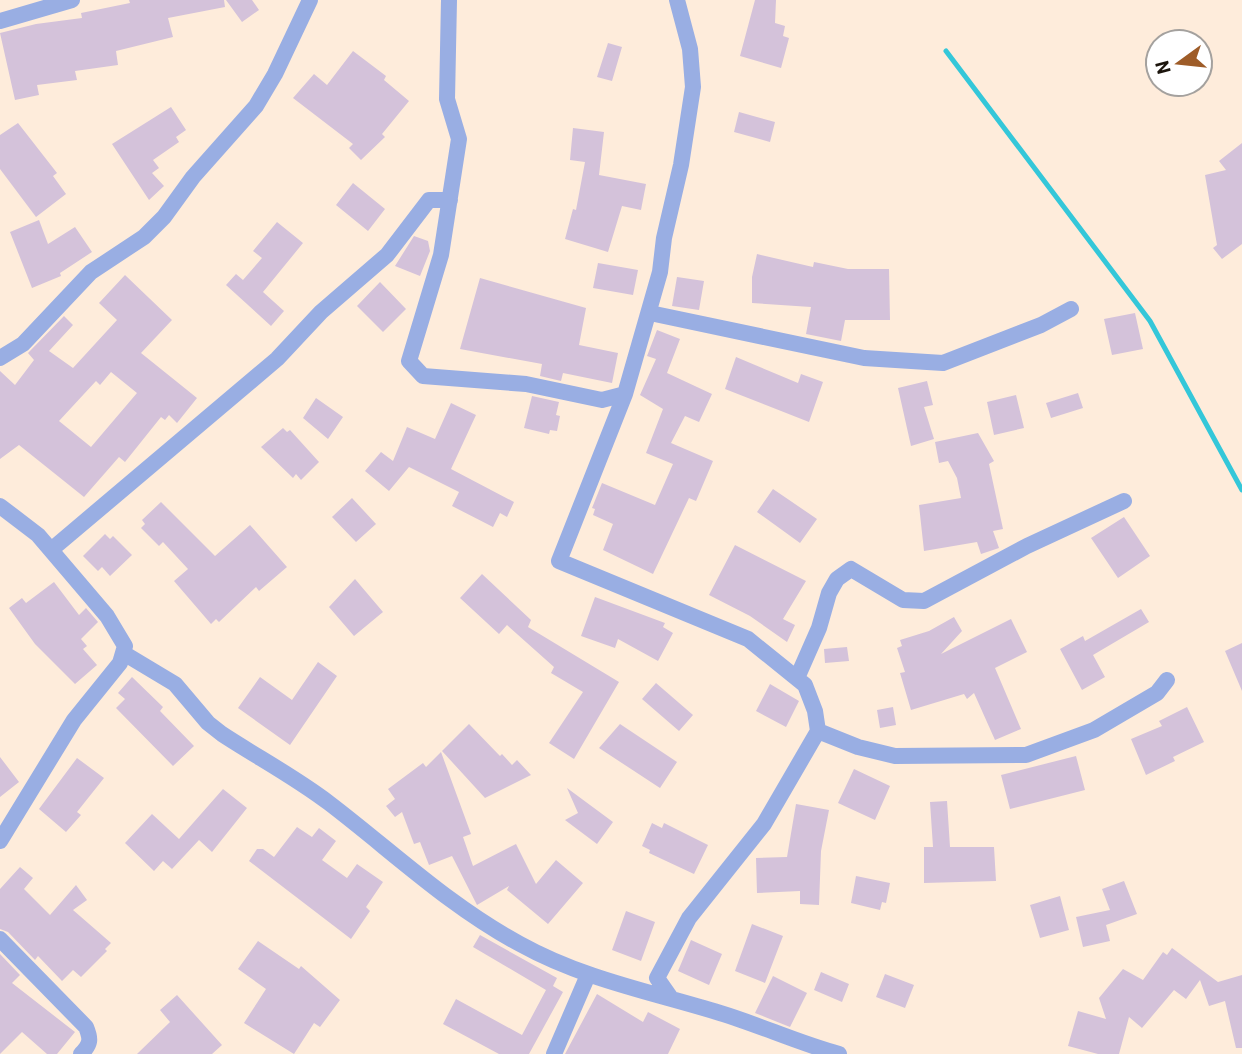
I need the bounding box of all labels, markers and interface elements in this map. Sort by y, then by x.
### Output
north arrow [1144,28,1214,98]
text: N [1149,58,1175,77]

